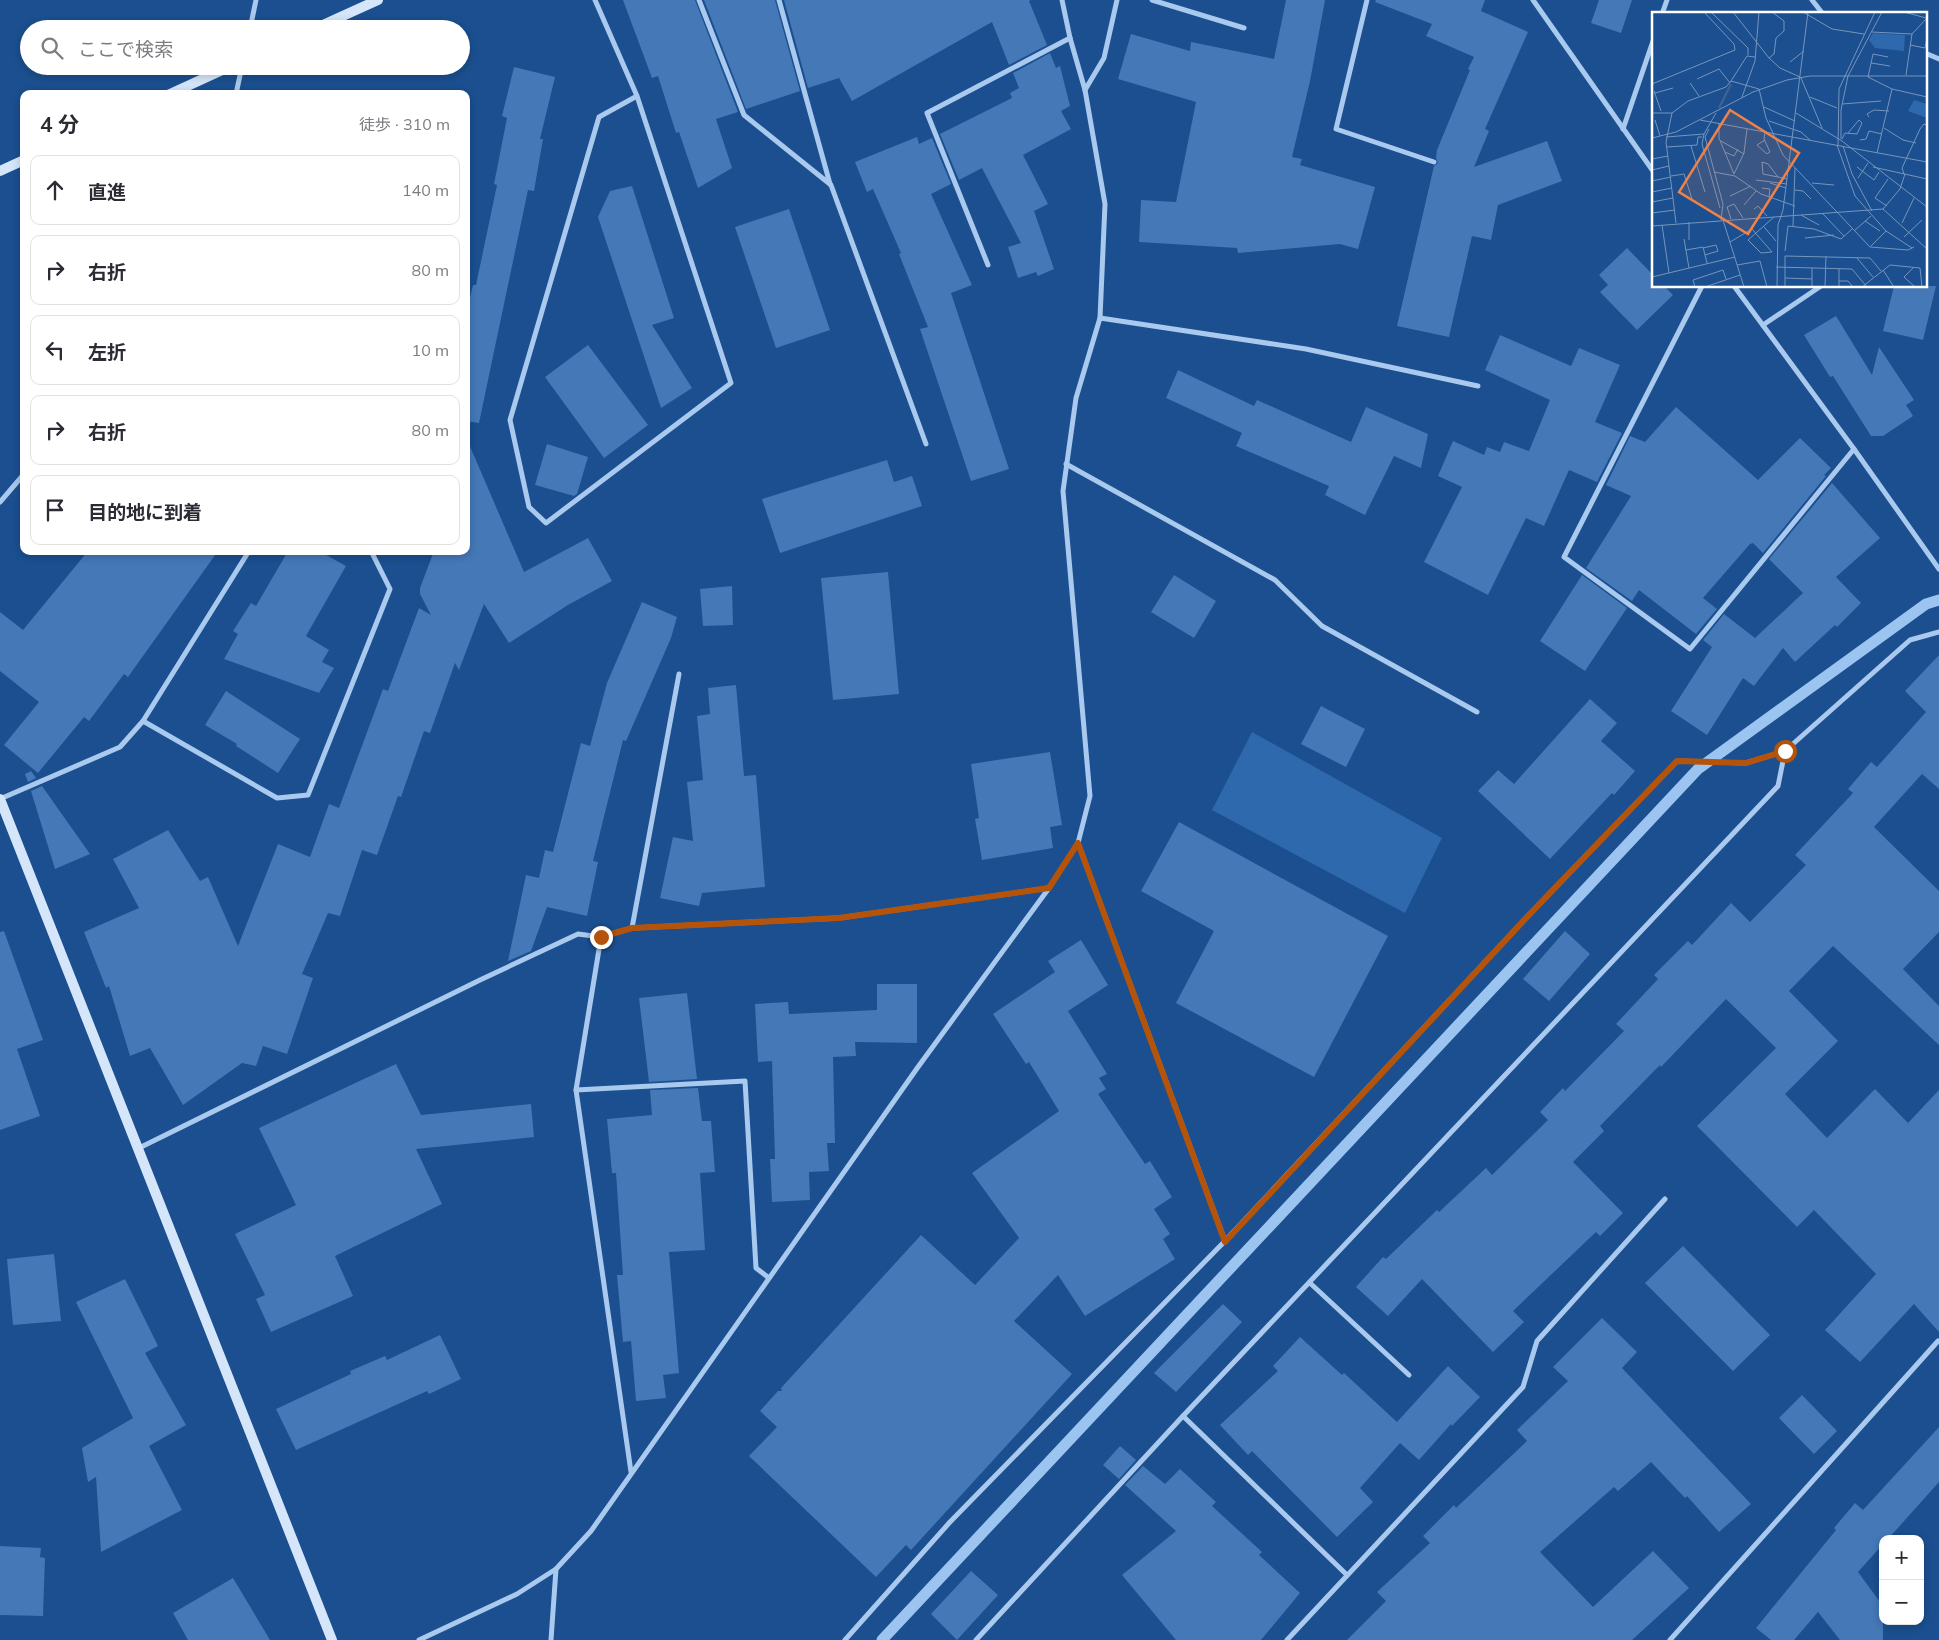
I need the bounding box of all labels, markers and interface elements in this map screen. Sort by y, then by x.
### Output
inset map [1652,12,1926,288]
search box [20,20,470,75]
icon: search [38,34,66,62]
text: ここで検索 [78,37,173,61]
text: 4 分 [40,111,79,137]
text: 徒歩 · 310 m [359,114,450,134]
icon: ahead [41,176,69,204]
text: 直進 [88,180,126,204]
text: 140 m [402,180,449,200]
icon: right [41,256,69,284]
text: 右折 [88,260,126,284]
text: 80 m [412,260,449,280]
icon: left [41,336,69,364]
text: 左折 [88,340,126,364]
text: 10 m [412,340,449,360]
icon: right [41,416,69,444]
text: 右折 [88,420,126,444]
text: 80 m [412,420,449,440]
icon: arrive [41,496,69,524]
text: 目的地に到着 [88,500,202,524]
route start [1774,740,1797,763]
route end [590,926,613,949]
map controls [1879,1535,1924,1625]
button: + [1879,1535,1924,1580]
button: − [1879,1580,1924,1625]

